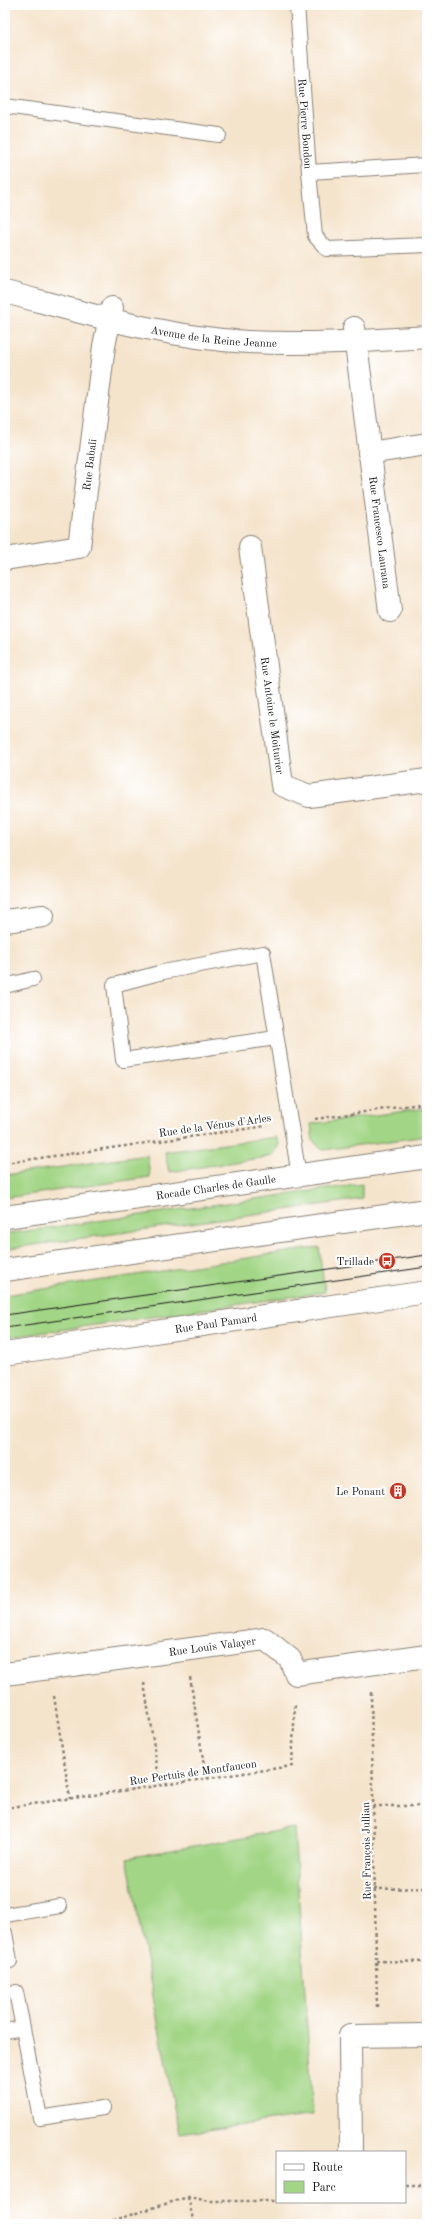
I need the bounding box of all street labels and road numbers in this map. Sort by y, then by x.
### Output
street label: Rue Pierre Bondon [295,78,313,170]
street label: Avenue de la Reine Jeanne [150,325,277,350]
street label: Rue Babali [82,438,99,491]
street label: Rue Francesco Laurana [366,476,391,590]
street label: Rue Antoine le Moiturier [258,656,285,776]
street label: Rue de la Vénus d'Arles [158,1113,272,1140]
street label: Rocade Charles de Gaulle [155,1175,277,1202]
street label: Rue Paul Pamard [174,1313,258,1336]
street label: Rue Louis Valayer [168,1636,257,1659]
street label: Rue Pertuis de Montfaucon [129,1759,258,1788]
street label: Rue François Jullian [361,1802,374,1900]

